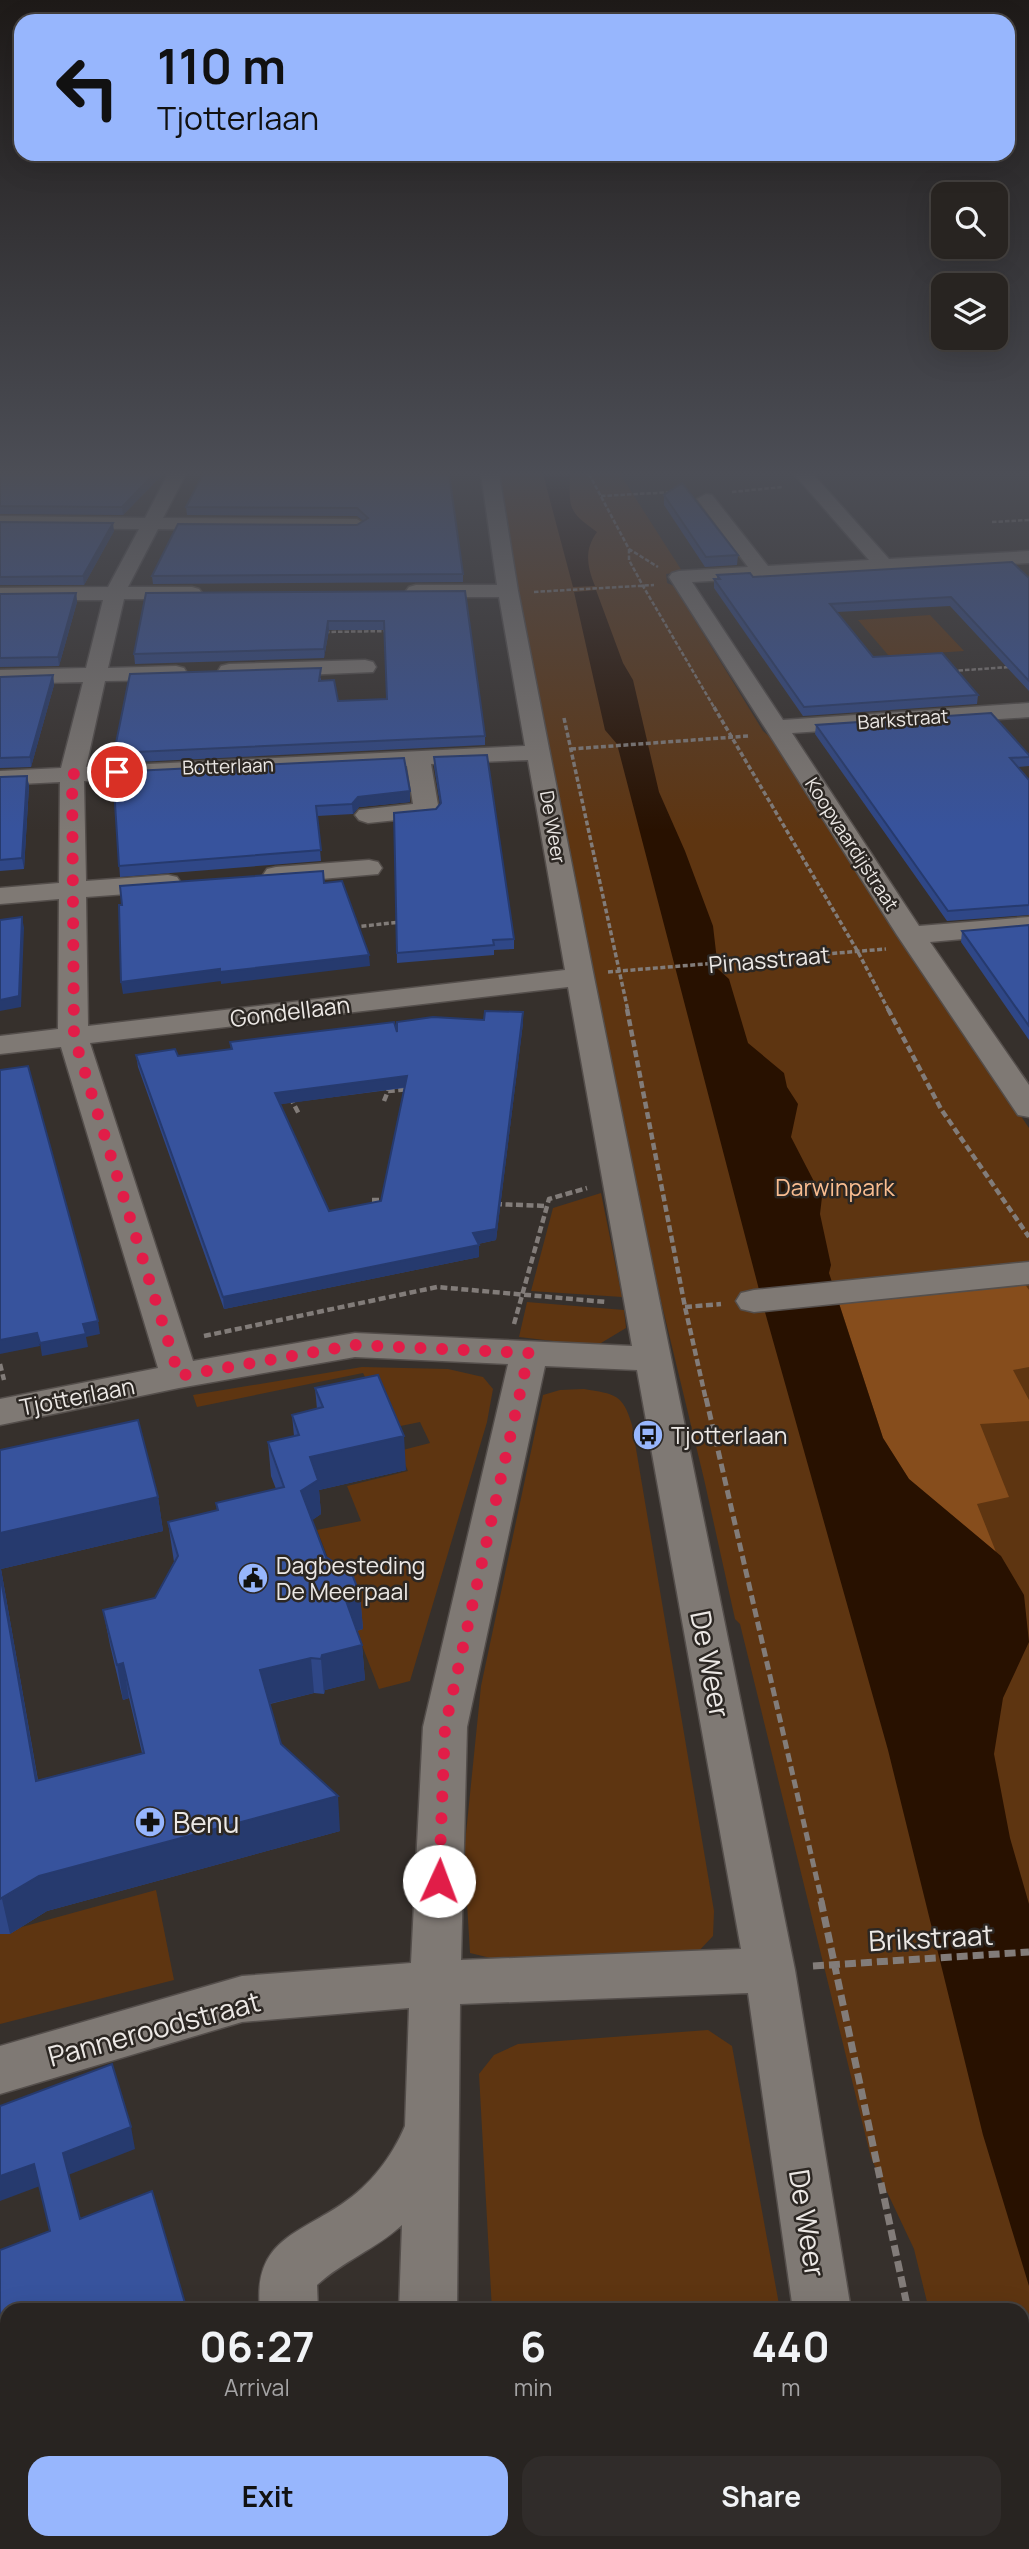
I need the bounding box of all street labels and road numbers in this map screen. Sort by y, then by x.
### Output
street label: Barkstraat [857,703,949,735]
street label: Botterlaan [182,751,274,781]
street label: Koopvaardijstraat [799,772,905,916]
street label: De Weer [534,789,572,866]
street label: Pinasstraat [707,938,831,980]
street label: Gondellaan [228,988,352,1034]
street label: Tjotterlaan [17,1369,137,1423]
street label: De Weer [682,1607,740,1721]
street label: Brikstraat [867,1915,995,1959]
street label: Panneroodstraat [43,1981,265,2075]
street label: De Weer [781,2167,835,2279]

